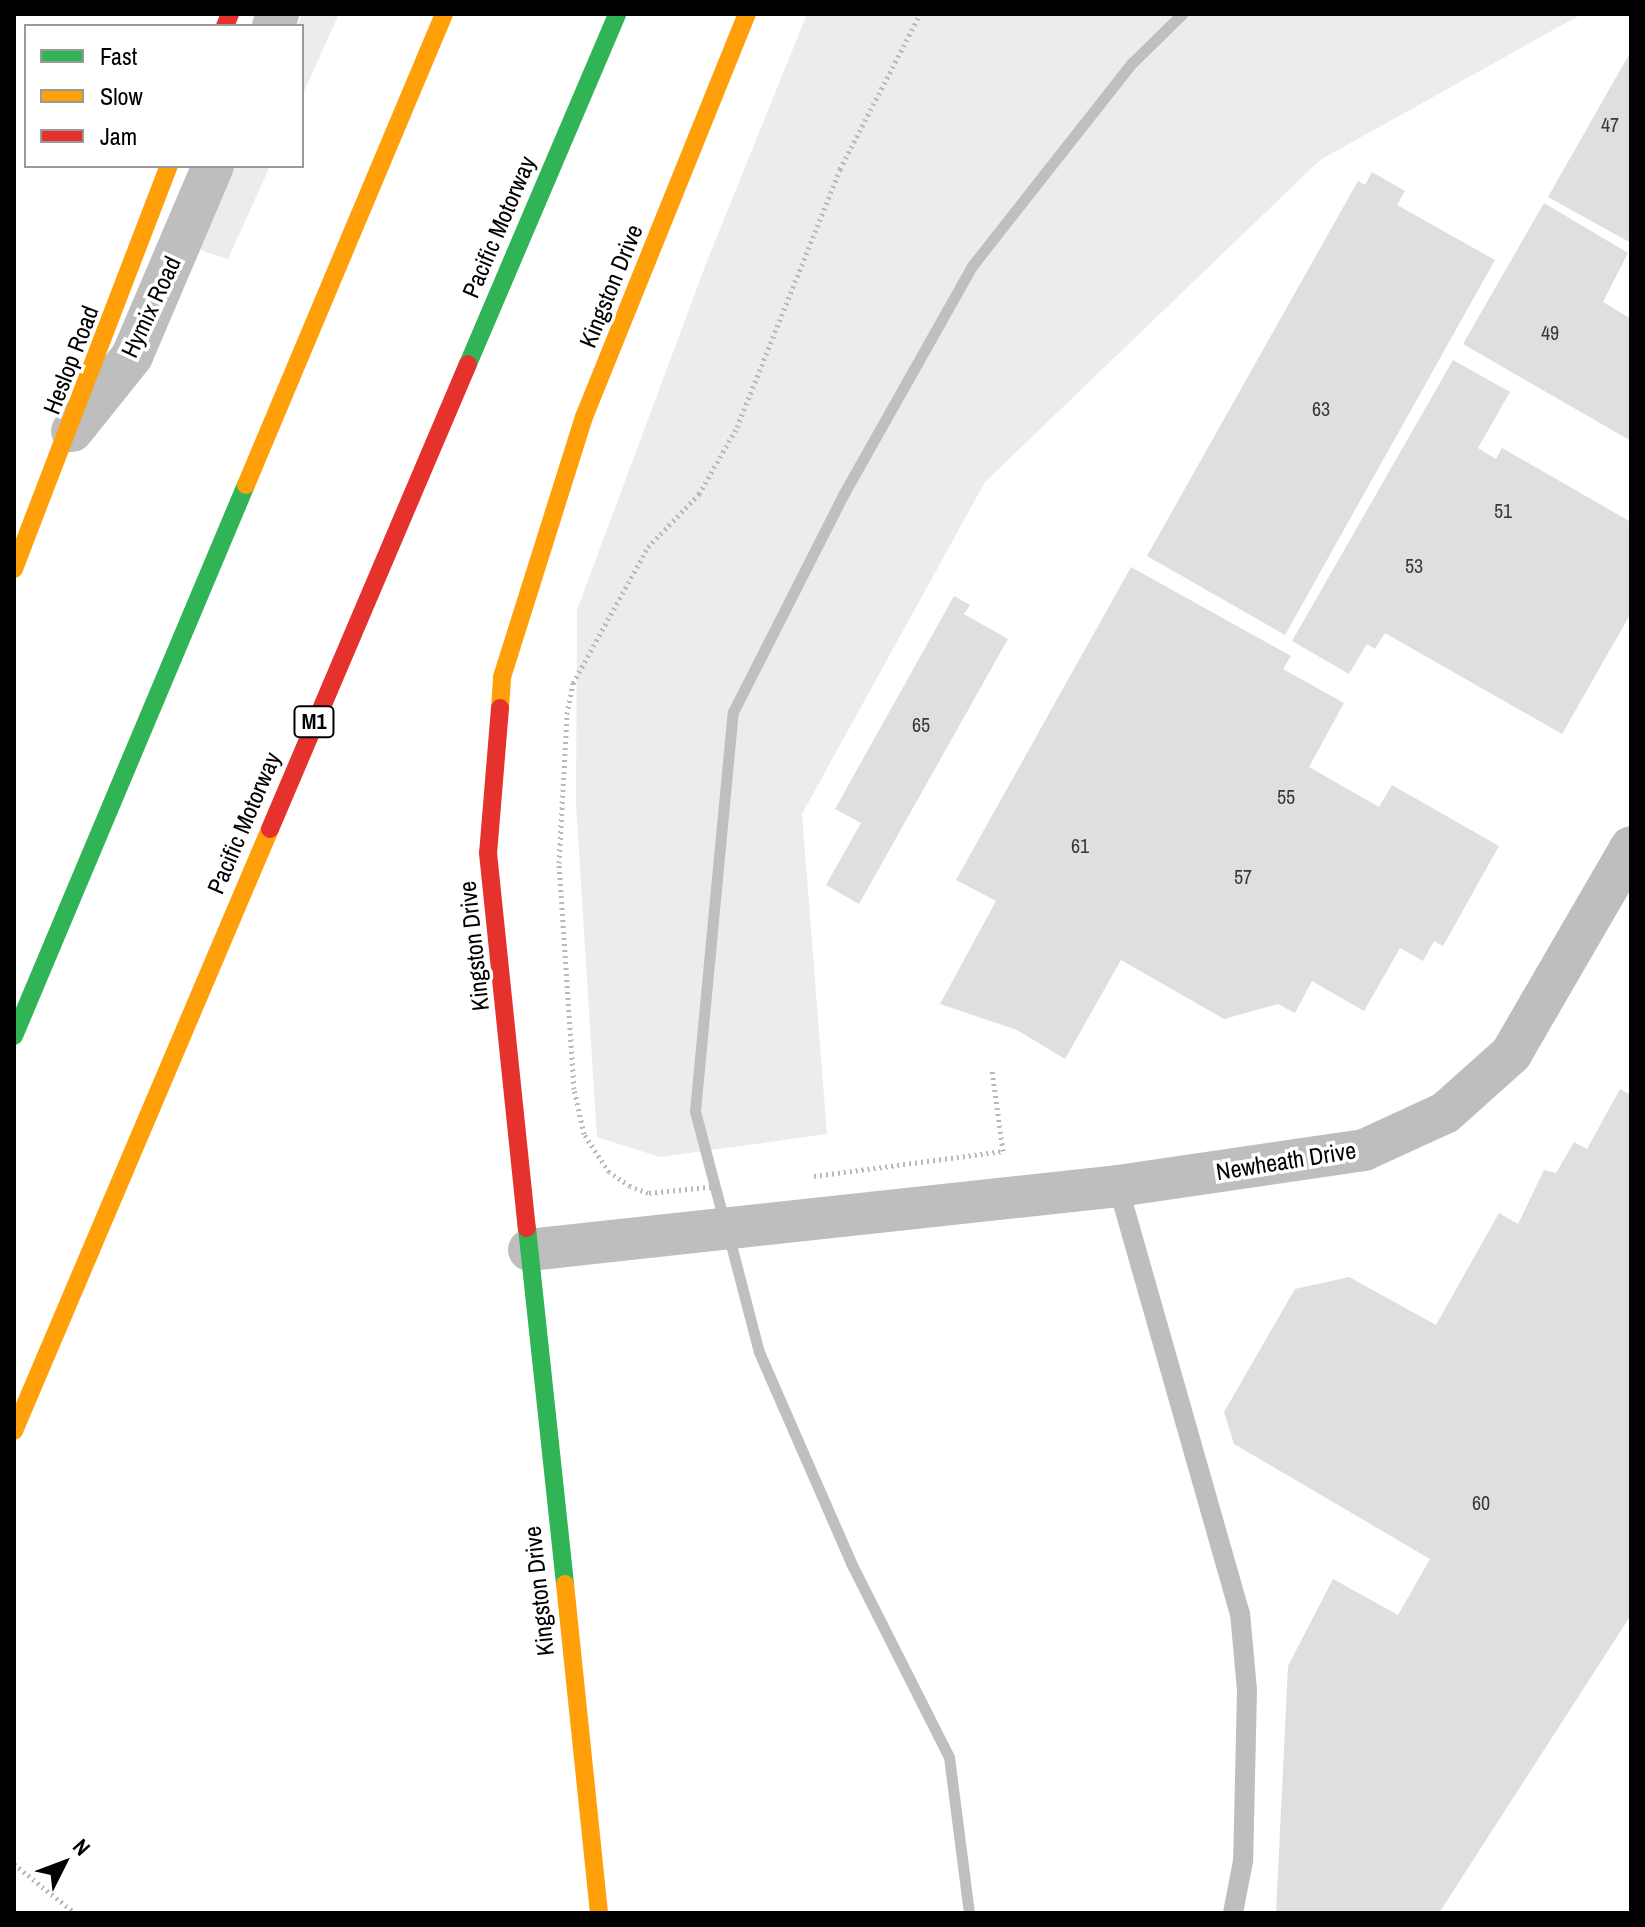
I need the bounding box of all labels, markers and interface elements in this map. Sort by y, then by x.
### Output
legend [24,24,304,168]
text: Fast [100,40,137,72]
text: Slow [100,80,143,112]
house number: 47 [1601,112,1619,136]
text: Jam [100,120,137,152]
street label: Pacific Motorway [456,152,542,302]
street label: Kingston Drive [573,220,649,352]
street label: Hymix Road [115,252,187,362]
street label: Heslop Road [37,302,105,418]
house number: 49 [1541,320,1559,344]
house number: 63 [1312,396,1330,420]
house number: 51 [1494,498,1512,522]
house number: 53 [1405,553,1423,577]
road number: M1 [292,704,336,740]
house number: 65 [912,712,930,736]
street label: Pacific Motorway [201,748,287,898]
house number: 55 [1277,784,1295,808]
house number: 61 [1071,833,1089,857]
house number: 57 [1234,864,1252,888]
street label: Kingston Drive [453,880,495,1012]
street label: Newheath Drive [1214,1136,1358,1186]
house number: 60 [1472,1490,1490,1514]
street label: Kingston Drive [518,1525,560,1657]
north arrow [24,1823,104,1903]
text: N [66,1832,97,1862]

